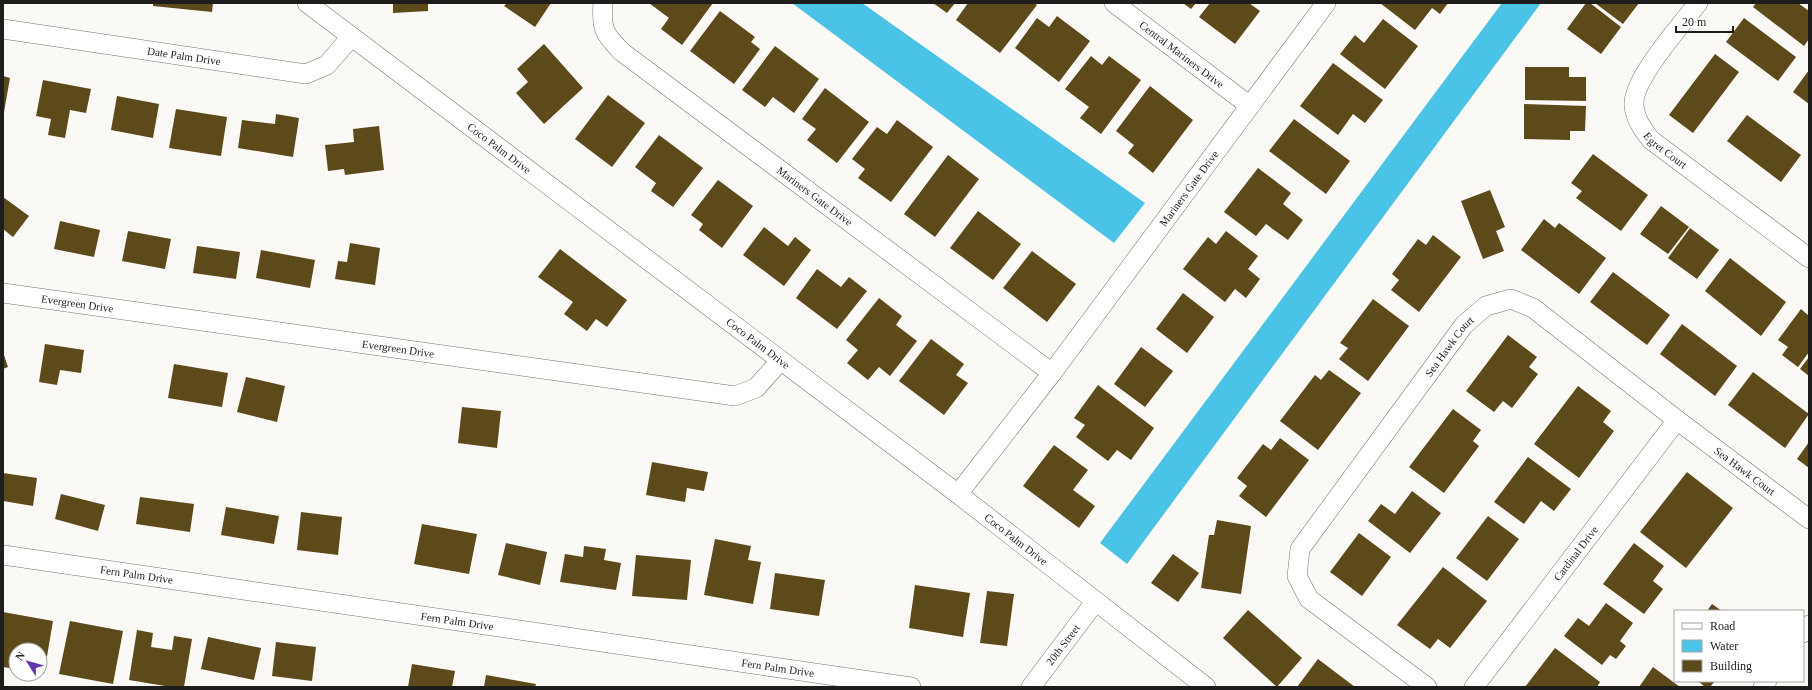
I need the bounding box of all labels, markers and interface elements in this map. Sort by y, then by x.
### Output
scale bar [1676,8,1733,34]
text: 20 m [1682,15,1707,29]
street label: Central Mariners Drive [1137,19,1226,90]
street label: Date Palm Drive [147,45,222,67]
street label: Coco Palm Drive [465,120,534,176]
street label: Egret Court [1641,130,1689,171]
street label: Mariners Gate Drive [1157,148,1221,229]
street label: Mariners Gate Drive [775,164,855,228]
street label: Evergreen Drive [40,292,114,314]
street label: Sea Hawk Court [1422,314,1476,379]
street label: Coco Palm Drive [724,315,792,371]
street label: Evergreen Drive [361,338,435,360]
street label: Sea Hawk Court [1712,444,1778,498]
street label: Coco Palm Drive [982,511,1050,567]
street label: Cardinal Drive [1551,523,1600,583]
street label: Fern Palm Drive [99,563,174,586]
street label: Fern Palm Drive [420,610,495,632]
legend [1674,610,1804,682]
text: Road [1710,619,1735,633]
street label: 20th Street [1044,622,1082,667]
text: Water [1710,639,1738,653]
north arrow [8,642,48,682]
text: N [13,649,27,663]
street label: Fern Palm Drive [741,656,815,679]
text: Building [1710,659,1752,673]

